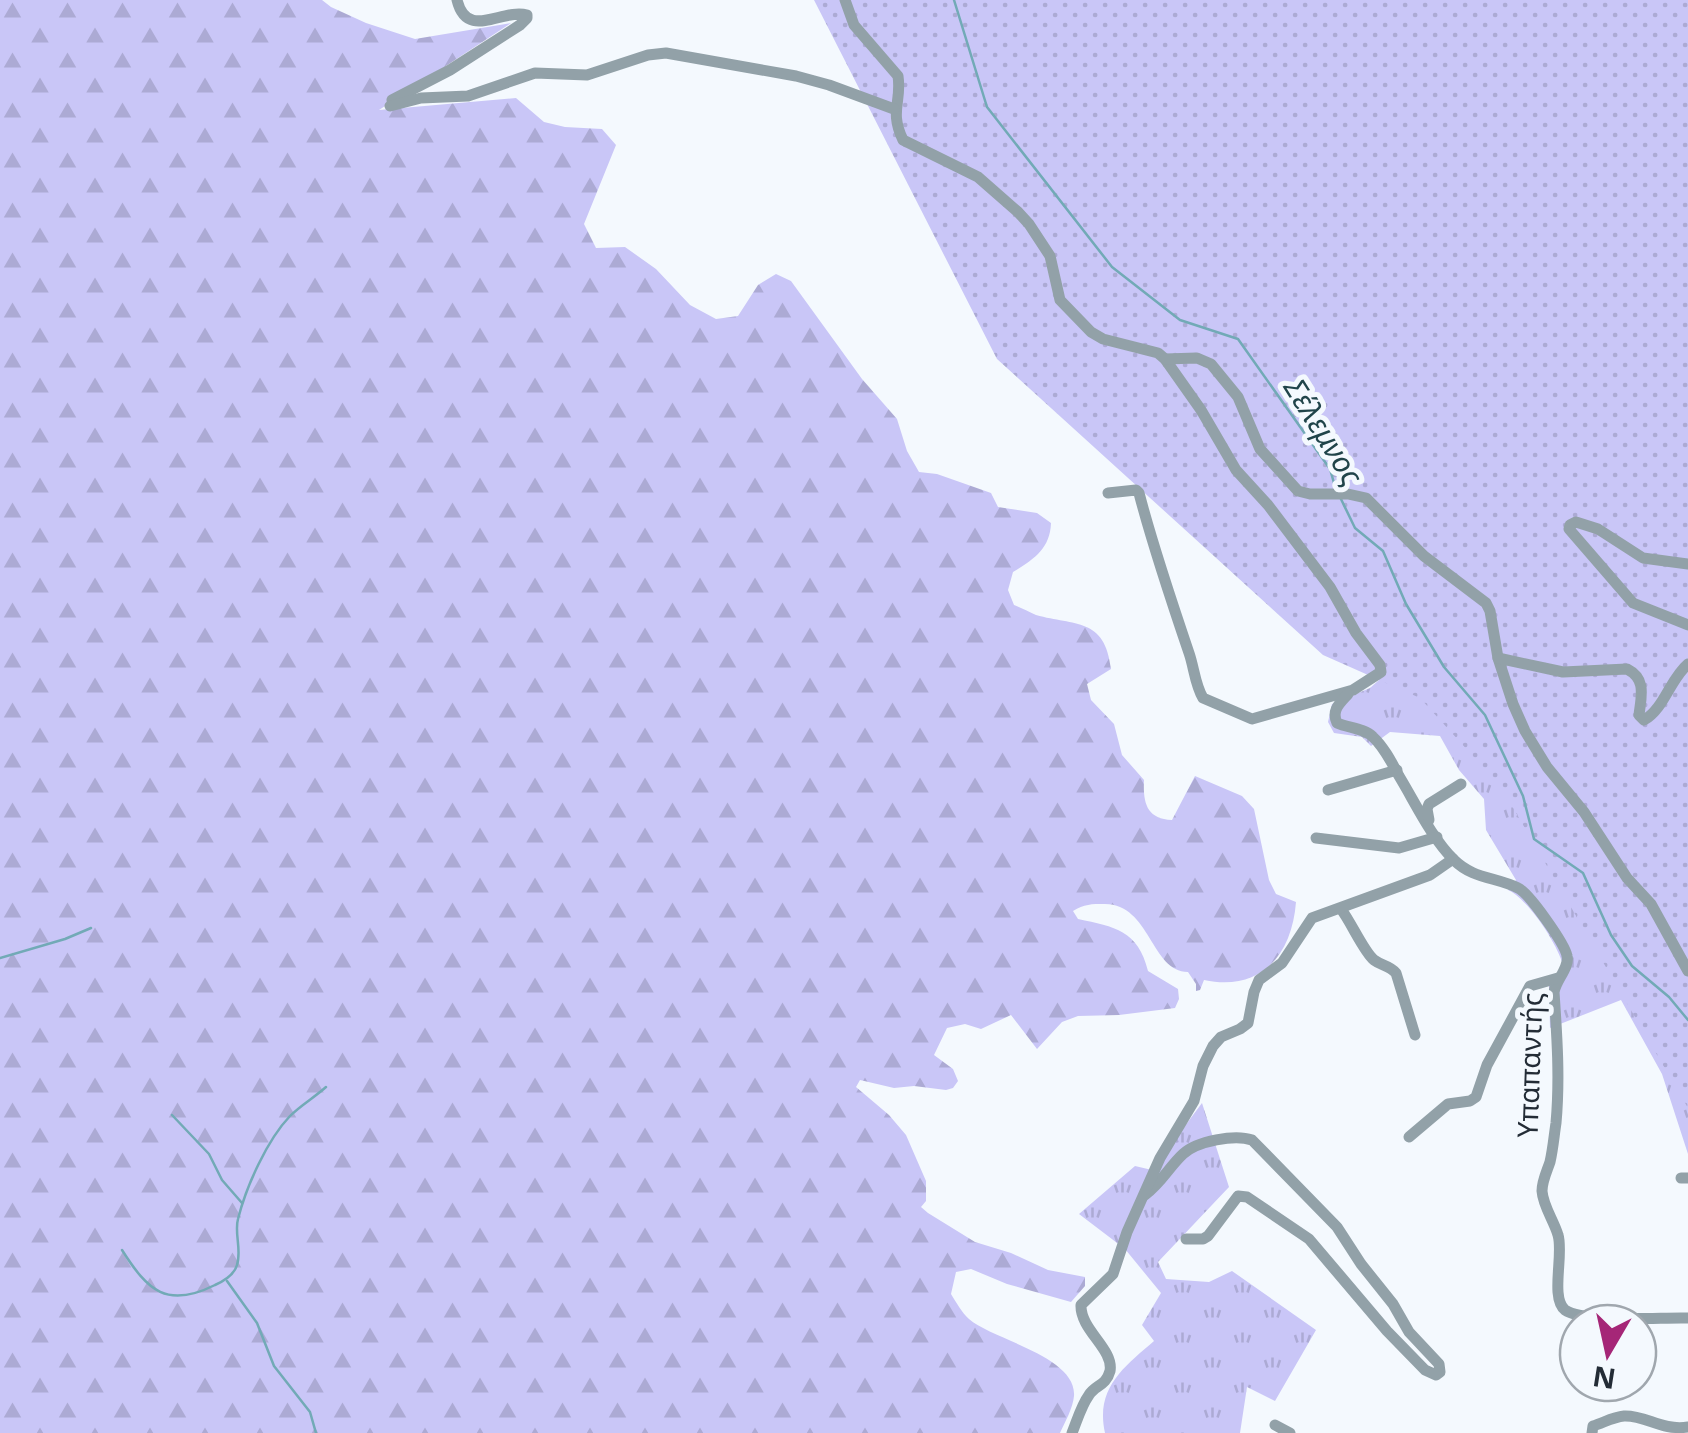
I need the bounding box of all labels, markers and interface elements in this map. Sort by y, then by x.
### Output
water label: Σέλεμνος [1275,369,1373,493]
street label: Υπαπαντής [1507,992,1551,1138]
north arrow [1558,1303,1658,1403]
text: N [1590,1358,1618,1399]

